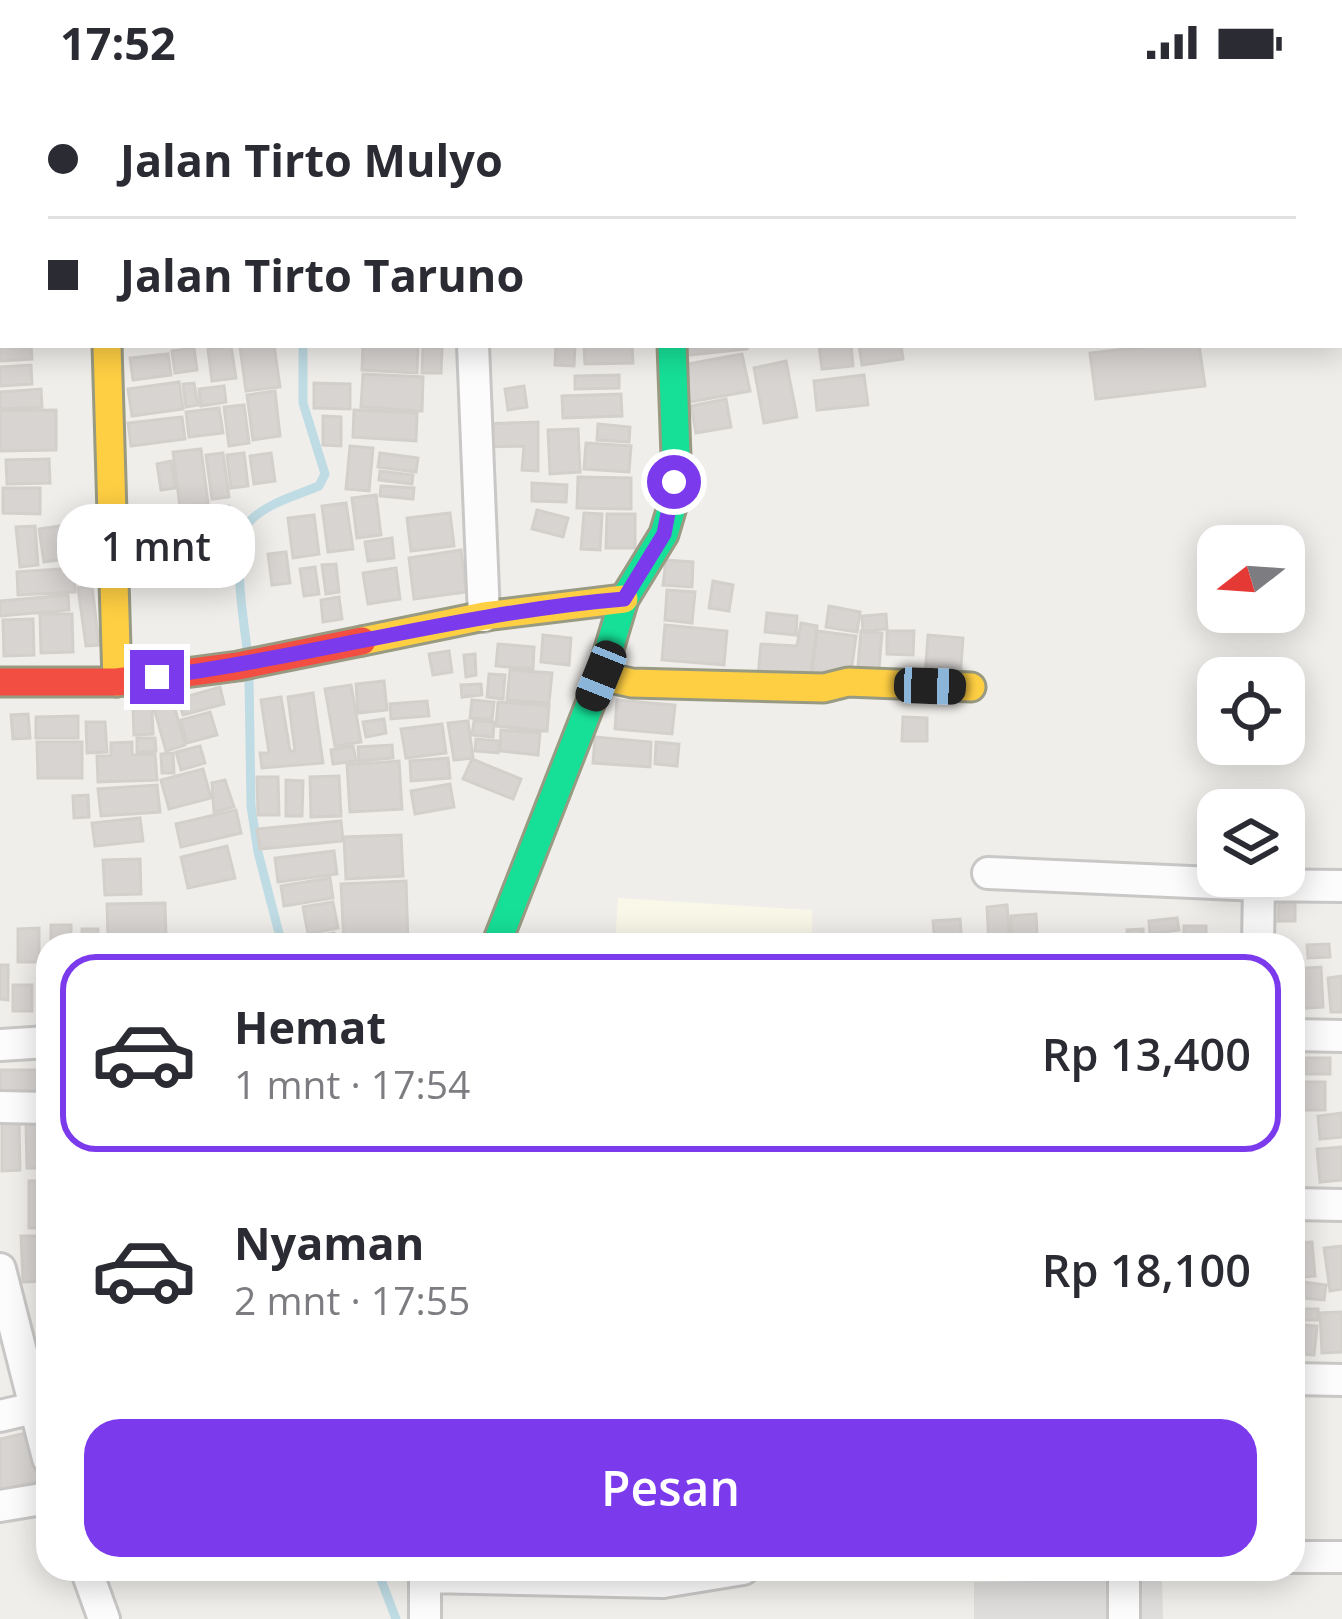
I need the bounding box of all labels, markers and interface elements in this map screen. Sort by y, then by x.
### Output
text: 17:52 [60,12,176,73]
text: Jalan Tirto Mulyo [120,129,503,190]
text: Jalan Tirto Taruno [120,244,524,305]
route start [647,455,701,509]
callout: 1 mnt [58,503,256,587]
text: 1 mnt [101,519,211,572]
north arrow [1197,525,1305,633]
map controls [1197,525,1305,897]
car [571,636,631,716]
route end [130,650,184,704]
button: locate [1197,657,1305,765]
car [893,667,967,705]
button: layers [1197,789,1305,897]
text: Hemat [234,996,386,1057]
icon: car [90,999,198,1107]
text: Rp 13,400 [1042,1023,1251,1084]
text: 1 mnt · 17:54 [234,1057,470,1110]
text: Nyaman [234,1212,424,1273]
icon: car [90,1215,198,1323]
text: Rp 18,100 [1042,1239,1251,1300]
text: 2 mnt · 17:55 [234,1273,470,1326]
button: Pesan [84,1419,1257,1557]

